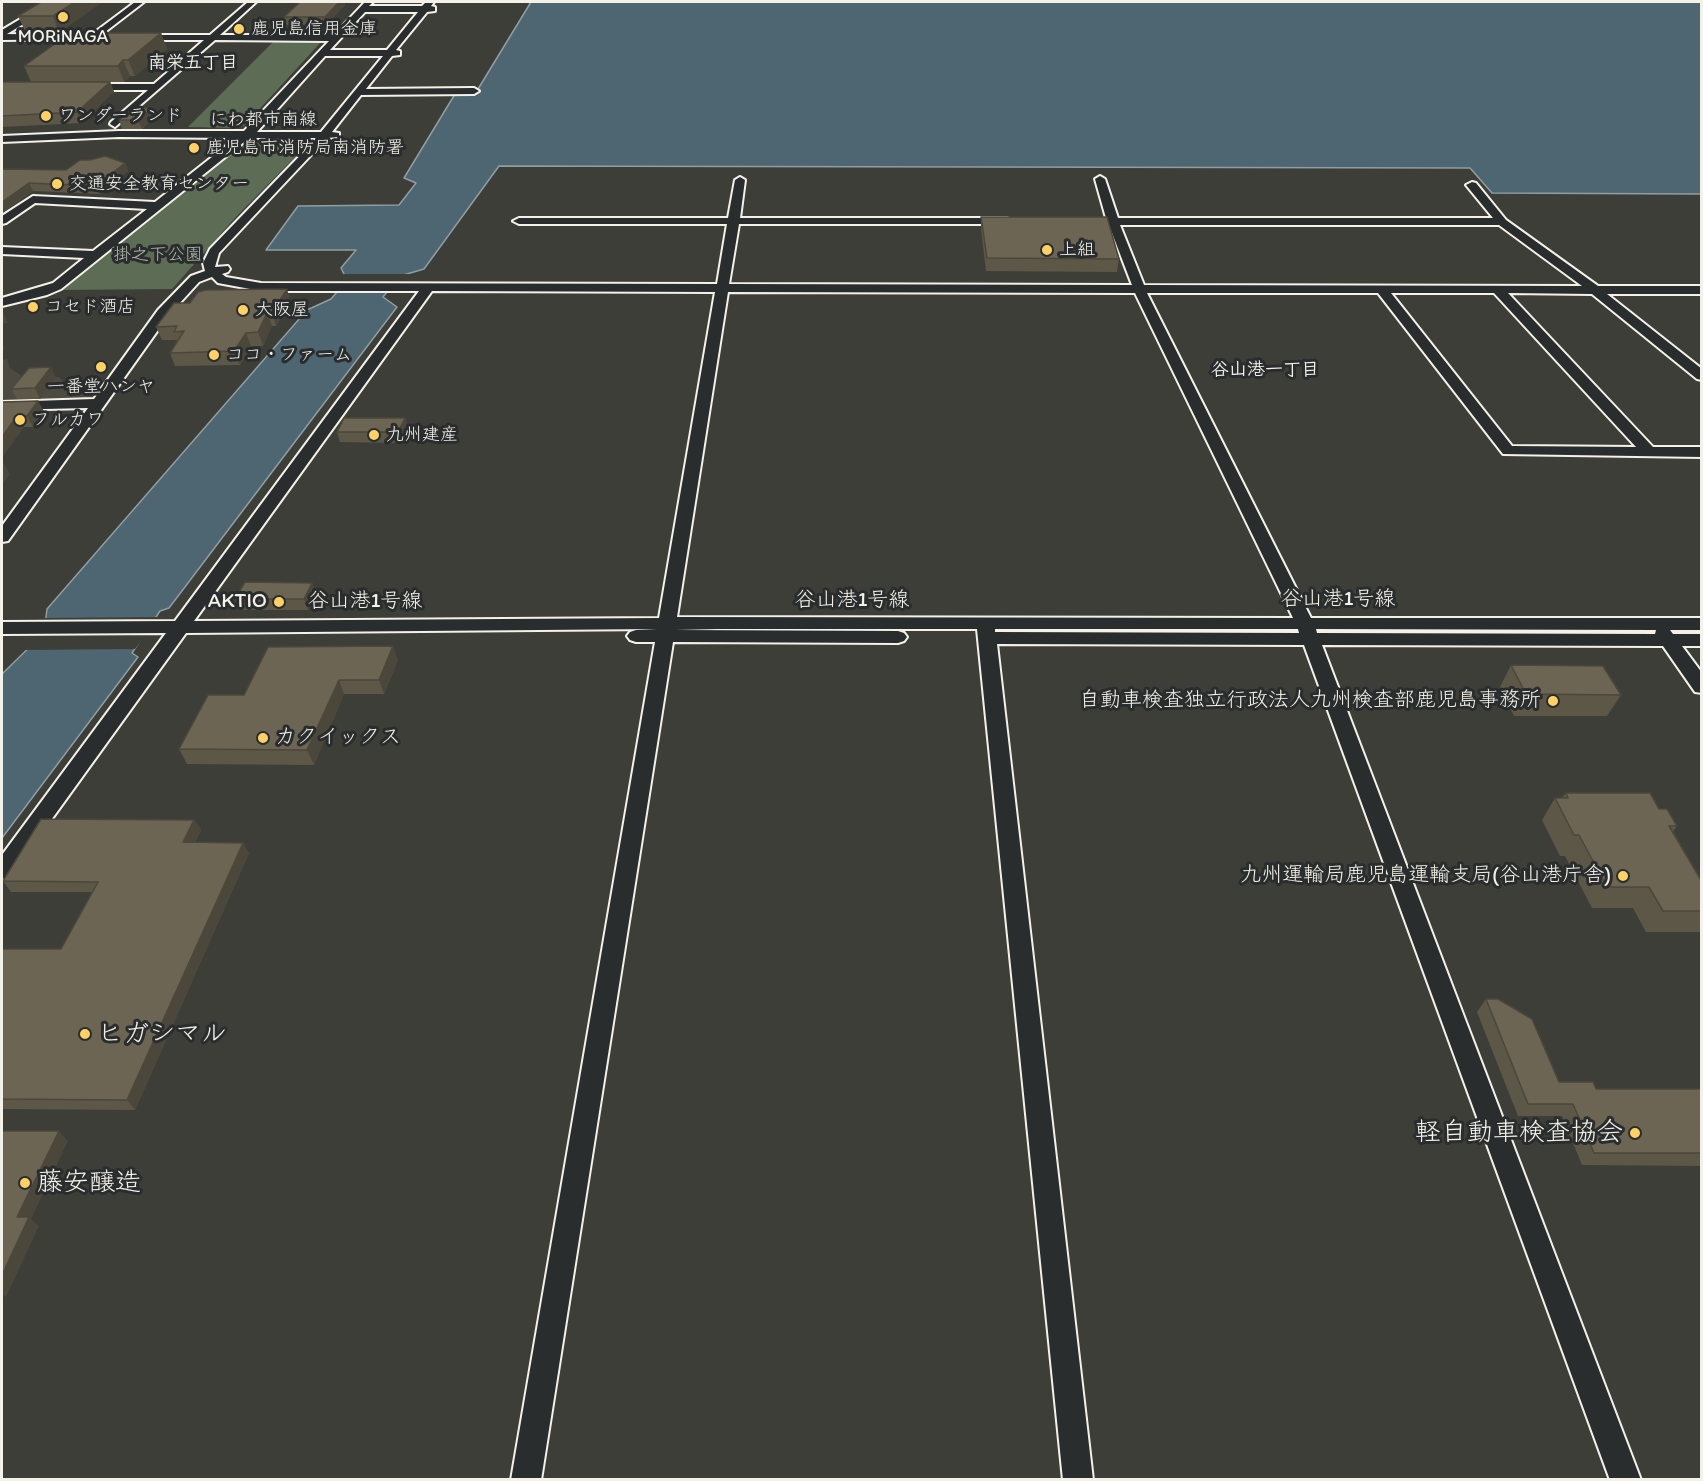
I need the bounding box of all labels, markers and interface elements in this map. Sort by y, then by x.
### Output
marker: MORiNAGA [56,10,70,24]
place label: 鹿児島信用金庫 [251,18,377,40]
marker: 鹿児島信用金庫 [232,22,246,36]
place label: MORiNAGA [18,26,108,48]
district label: 南栄五丁目 [148,52,238,74]
place label: ワンダーランド [58,105,182,127]
marker: ワンダーランド [39,109,53,123]
street label: にわ都市南線 [209,109,317,131]
place label: 鹿児島市消防局南消防署 [206,137,404,159]
marker: 鹿児島市消防局南消防署 [187,141,201,155]
place label: 交通安全教育センター [69,173,249,195]
marker: 交通安全教育センター [50,177,64,191]
place label: 上組 [1059,239,1095,261]
marker: 上組 [1040,243,1054,257]
park label: 掛之下公園 [113,244,203,266]
place label: コセド酒店 [45,296,135,318]
place label: 大阪屋 [255,299,309,321]
marker: コセド酒店 [26,300,40,314]
marker: 大阪屋 [236,303,250,317]
place label: ココ・ファーム [226,344,352,366]
marker: ココ・ファーム [207,348,221,362]
district label: 谷山港一丁目 [1211,359,1319,381]
marker: 一番堂ハンヤ [94,360,108,374]
place label: 一番堂ハンヤ [47,376,155,398]
place label: フルカワ [32,409,104,431]
marker: フルカワ [13,413,27,427]
place label: 九州建産 [386,424,458,446]
marker: 九州建産 [367,428,381,442]
street label: 谷山港1号線 [1281,587,1395,613]
street label: 谷山港1号線 [795,588,909,614]
place label: AKTIO [208,589,267,615]
street label: 谷山港1号線 [308,589,422,615]
marker: AKTIO [272,595,286,609]
place label: 自動車検査独立行政法人九州検査部鹿児島事務所 [1079,688,1541,714]
marker: 自動車検査独立行政法人九州検査部鹿児島事務所 [1546,694,1560,708]
place label: カクイックス [275,725,401,751]
marker: カクイックス [256,731,270,745]
place label: 九州運輸局鹿児島運輸支局(谷山港庁舎) [1240,863,1611,889]
marker: 九州運輸局鹿児島運輸支局(谷山港庁舎) [1616,869,1630,883]
place label: ヒガシマル [97,1018,227,1050]
marker: ヒガシマル [78,1027,92,1041]
place label: 軽自動車検査協会 [1415,1117,1623,1149]
marker: 軽自動車検査協会 [1628,1126,1642,1140]
place label: 藤安醸造 [37,1167,141,1199]
marker: 藤安醸造 [18,1176,32,1190]

